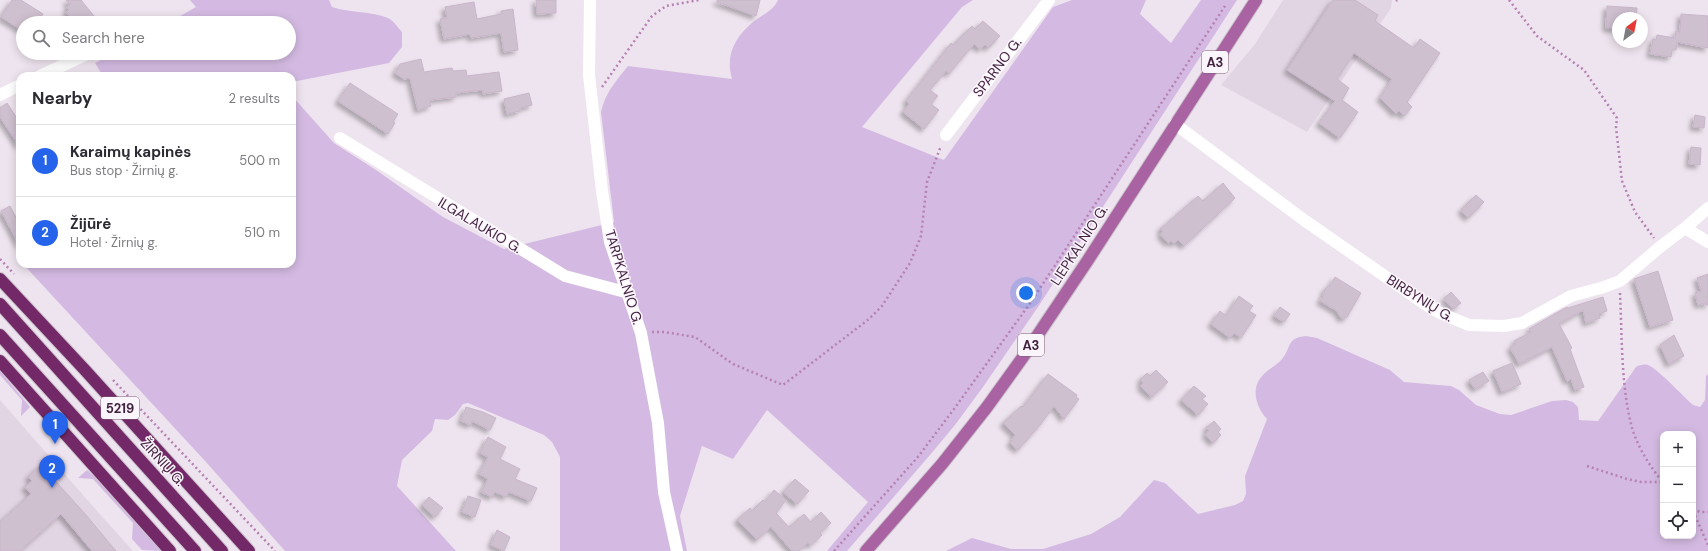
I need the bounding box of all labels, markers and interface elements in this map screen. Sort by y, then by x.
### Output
north arrow [1612,12,1648,48]
search box [16,16,296,60]
icon: search [30,27,52,49]
text: Search here [62,28,145,48]
street label: SPARNO G. [969,33,1025,100]
road number: A3 [1202,51,1228,73]
text: Nearby [32,87,92,109]
text: 2 results [229,90,280,107]
text: Karaimų kapinės [70,142,191,162]
text: 1 [43,152,47,169]
text: 500 m [239,152,280,169]
text: Bus stop · Žirnių g. [70,162,178,179]
street label: ILGALAUKIO G. [435,193,525,257]
street label: LIEPKALNIO G. [1046,201,1112,289]
text: Žijūrė [70,214,111,234]
text: 2 [41,224,49,241]
text: 510 m [244,224,280,241]
street label: TARPKALNIO G. [601,227,647,327]
text: Hotel · Žirnių g. [70,234,157,251]
street label: BIRBYNIŲ G. [1383,270,1457,326]
your location [1016,283,1036,303]
road number: A3 [1018,334,1044,356]
road number: 5219 [101,397,139,419]
pin: 1 [42,411,68,444]
map controls [1660,431,1696,539]
button: + [1660,431,1696,467]
street label: ŽIRNIŲ G. [137,434,189,490]
pin: 2 [39,455,65,488]
button: − [1660,467,1696,503]
button: locate [1660,503,1696,539]

